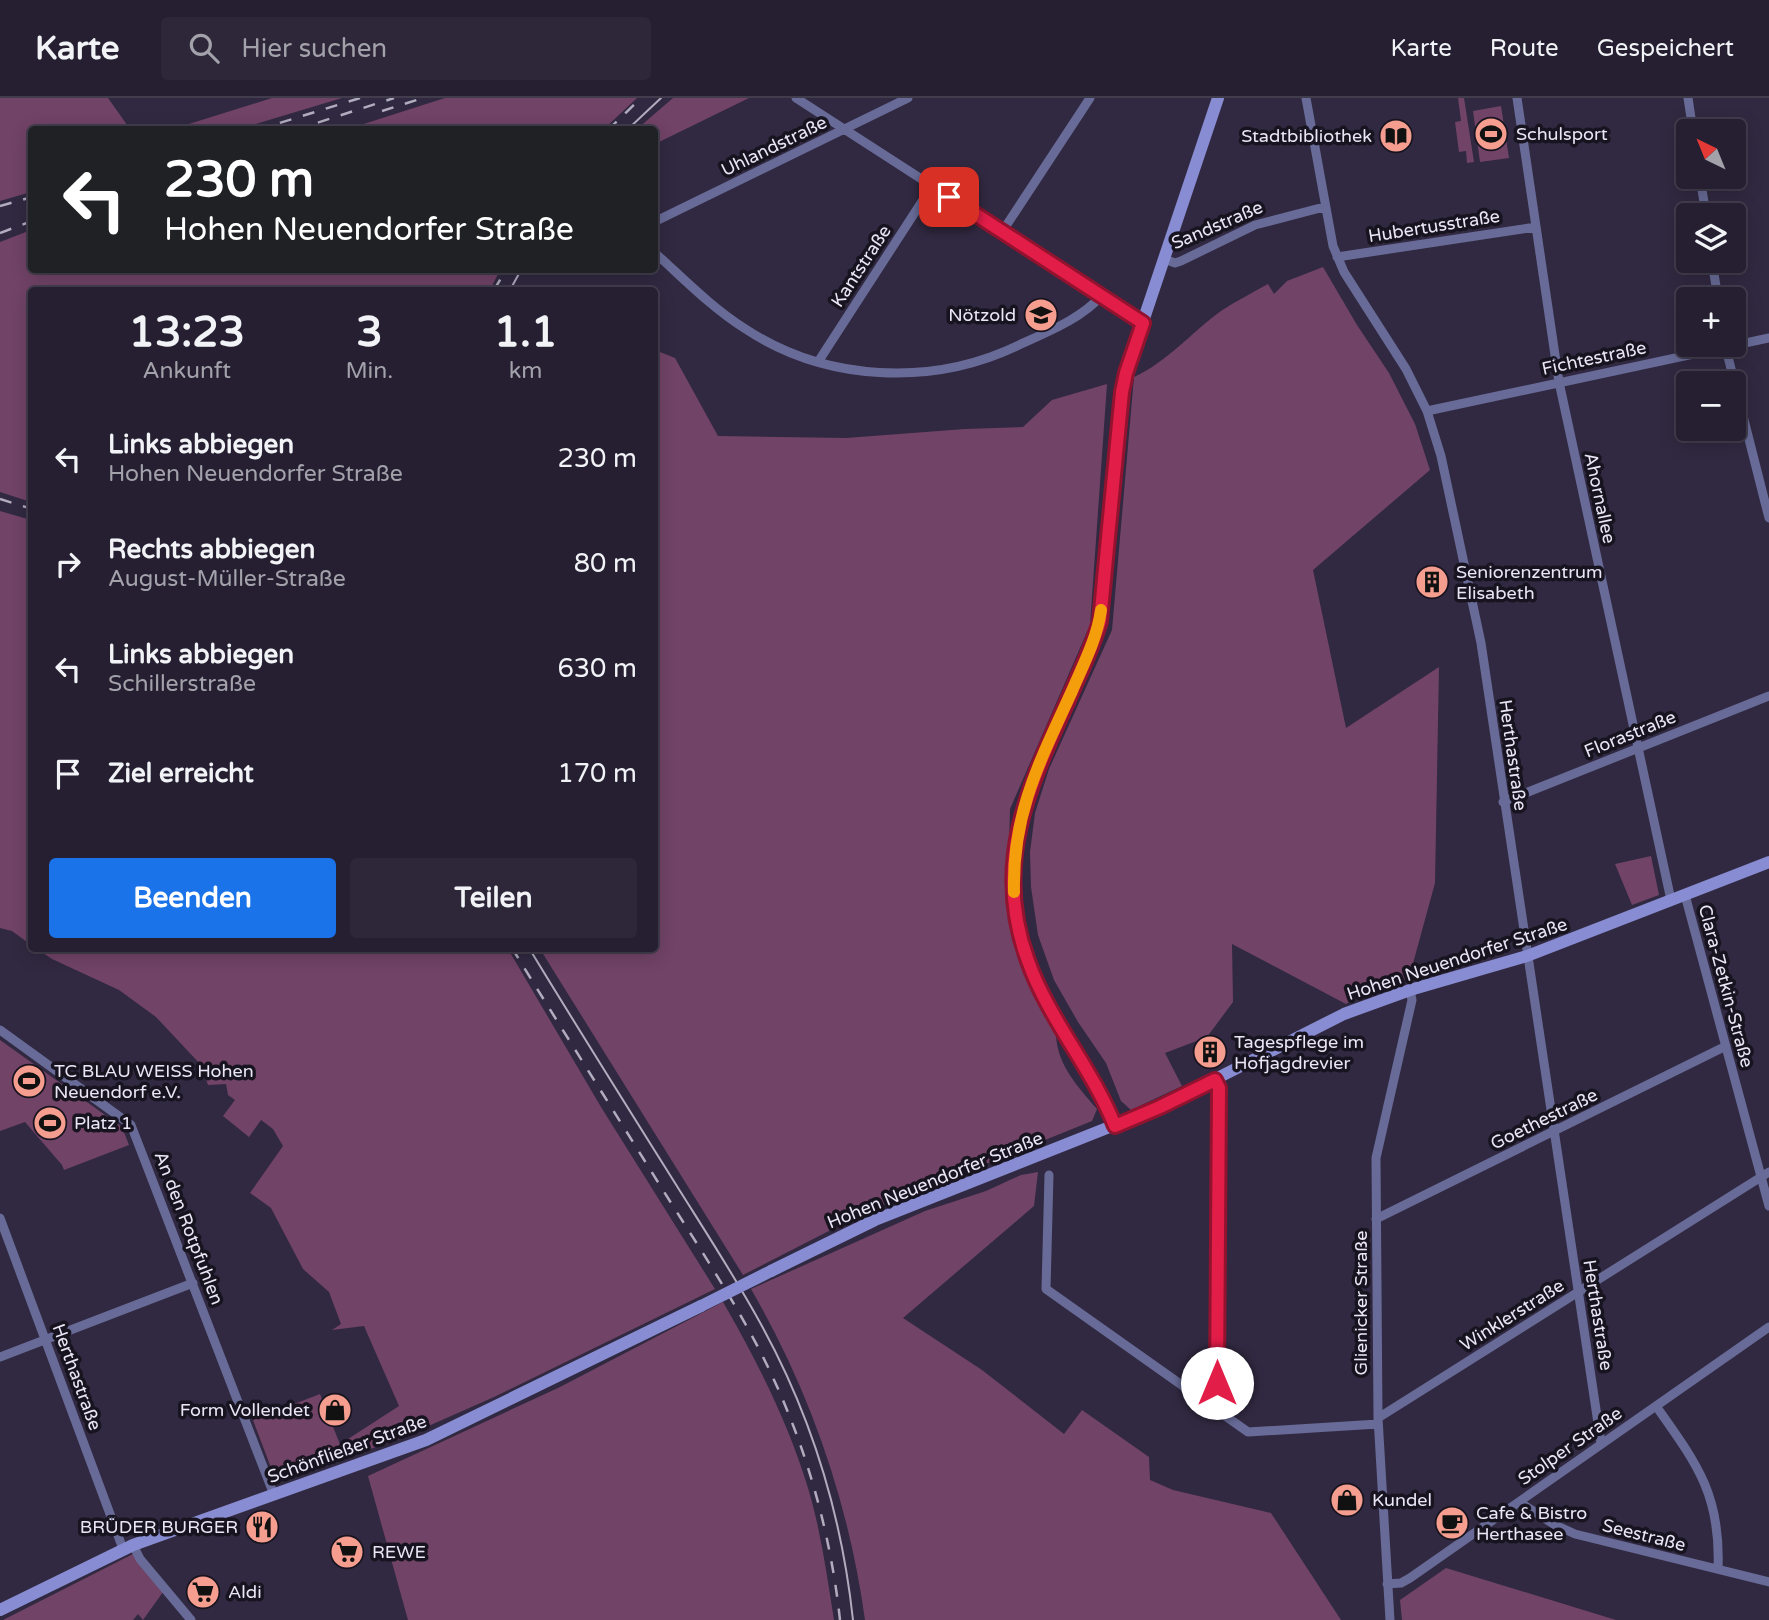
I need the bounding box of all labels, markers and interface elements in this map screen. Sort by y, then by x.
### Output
search box [161,17,651,80]
text: Karte [35,29,119,68]
icon: search [185,29,223,67]
text: Hier suchen [241,33,387,64]
text: Karte [1390,34,1452,63]
text: Route [1490,34,1559,63]
text: Gespeichert [1597,34,1734,63]
street label: Uhlandstraße [718,111,830,181]
sports icon: Schulsport [1472,115,1510,153]
library icon: Stadtbibliothek [1377,117,1415,155]
north arrow [1676,119,1746,189]
map controls [1676,119,1746,441]
place label: Schulsport [1516,123,1608,145]
place label: Stadtbibliothek [1241,125,1372,147]
text: 230 m [164,151,314,210]
icon: left [49,154,140,245]
pin [919,167,979,227]
icon: arrive [930,178,968,216]
street label: Sandstraße [1168,196,1266,254]
button: layers [1676,203,1746,273]
street label: Hubertusstraße [1367,205,1501,247]
text: Hohen Neuendorfer Straße [164,211,574,249]
street label: Kantstraße [826,221,896,311]
button: + [1676,287,1746,357]
school or university icon: Nötzold [1022,296,1060,334]
place label: Nötzold [948,304,1016,326]
text: 13:23 [129,307,245,358]
text: 3 [356,307,383,358]
text: 1.1 [494,307,557,358]
street label: Fichtestraße [1540,336,1648,380]
text: Ankunft [142,357,231,385]
text: Min. [346,357,393,385]
text: km [509,357,542,385]
button: − [1676,371,1746,441]
text: Links abbiegen [108,429,294,460]
icon: left [49,440,87,478]
text: 230 m [557,443,637,474]
street label: Ahornallee [1580,450,1620,546]
text: Hohen Neuendorfer Straße [108,460,403,488]
text: Rechts abbiegen [108,534,315,565]
icon: right [49,545,87,583]
text: 80 m [574,548,637,579]
place label: Seniorenzentrum Elisabeth [1456,561,1603,604]
building icon: Seniorenzentrum Elisabeth [1413,563,1451,601]
text: August-Müller-Straße [108,565,346,593]
text: Links abbiegen [108,639,294,670]
icon: left [49,650,87,688]
text: 630 m [557,653,637,684]
text: Schillerstraße [108,670,256,698]
street label: Herthastraße [1494,698,1532,812]
street label: Florastraße [1581,706,1679,762]
icon: arrive [49,755,87,793]
text: Ziel erreicht [108,758,254,789]
text: 170 m [557,758,637,789]
button: Beenden [49,858,336,938]
button: Teilen [350,858,637,938]
street label: Clara-Zetkin-Straße [1694,902,1758,1070]
street label: Hohen Neuendorfer Straße [1344,913,1570,1005]
place label: Tagespflege im Hofjagdrevier [1234,1031,1364,1074]
building icon: Tagespflege im Hofjagdrevier [1191,1033,1229,1071]
place label: TC BLAU WEISS Hohen Neuendorf e.V. [54,1060,254,1103]
sports icon: TC BLAU WEISS Hohen Neuendorf e.V. [10,1062,48,1100]
street label: Goethestraße [1487,1084,1601,1154]
sports icon: Platz 1 [31,1104,69,1142]
place label: Platz 1 [74,1112,132,1134]
street label: Hohen Neuendorfer Straße [824,1127,1046,1233]
street label: An den Rotpfuhlen [150,1148,228,1308]
street label: Glienicker Straße [1350,1231,1372,1375]
street label: Herthastraße [1578,1258,1618,1372]
street label: Winklerstraße [1456,1274,1568,1356]
street label: Herthastraße [48,1321,106,1433]
position arrow [1180,1346,1254,1420]
shop icon: Form Vollendet [316,1391,354,1429]
place label: Form Vollendet [180,1399,310,1421]
street label: Stolper Straße [1514,1402,1626,1490]
street label: Schönfließer Straße [264,1410,430,1488]
shop icon: Kundel [1328,1481,1366,1519]
place label: Kundel [1372,1489,1432,1511]
place label: Cafe & Bistro Herthasee [1476,1502,1587,1545]
cafe icon: Cafe & Bistro Herthasee [1433,1504,1471,1542]
restaurant icon: BRÜDER BURGER [243,1508,281,1546]
street label: Seestraße [1600,1514,1688,1556]
place label: BRÜDER BURGER [80,1516,238,1538]
supermarket icon: REWE [328,1533,366,1571]
place label: REWE [372,1541,426,1563]
supermarket icon: Aldi [184,1573,222,1611]
place label: Aldi [228,1581,262,1603]

